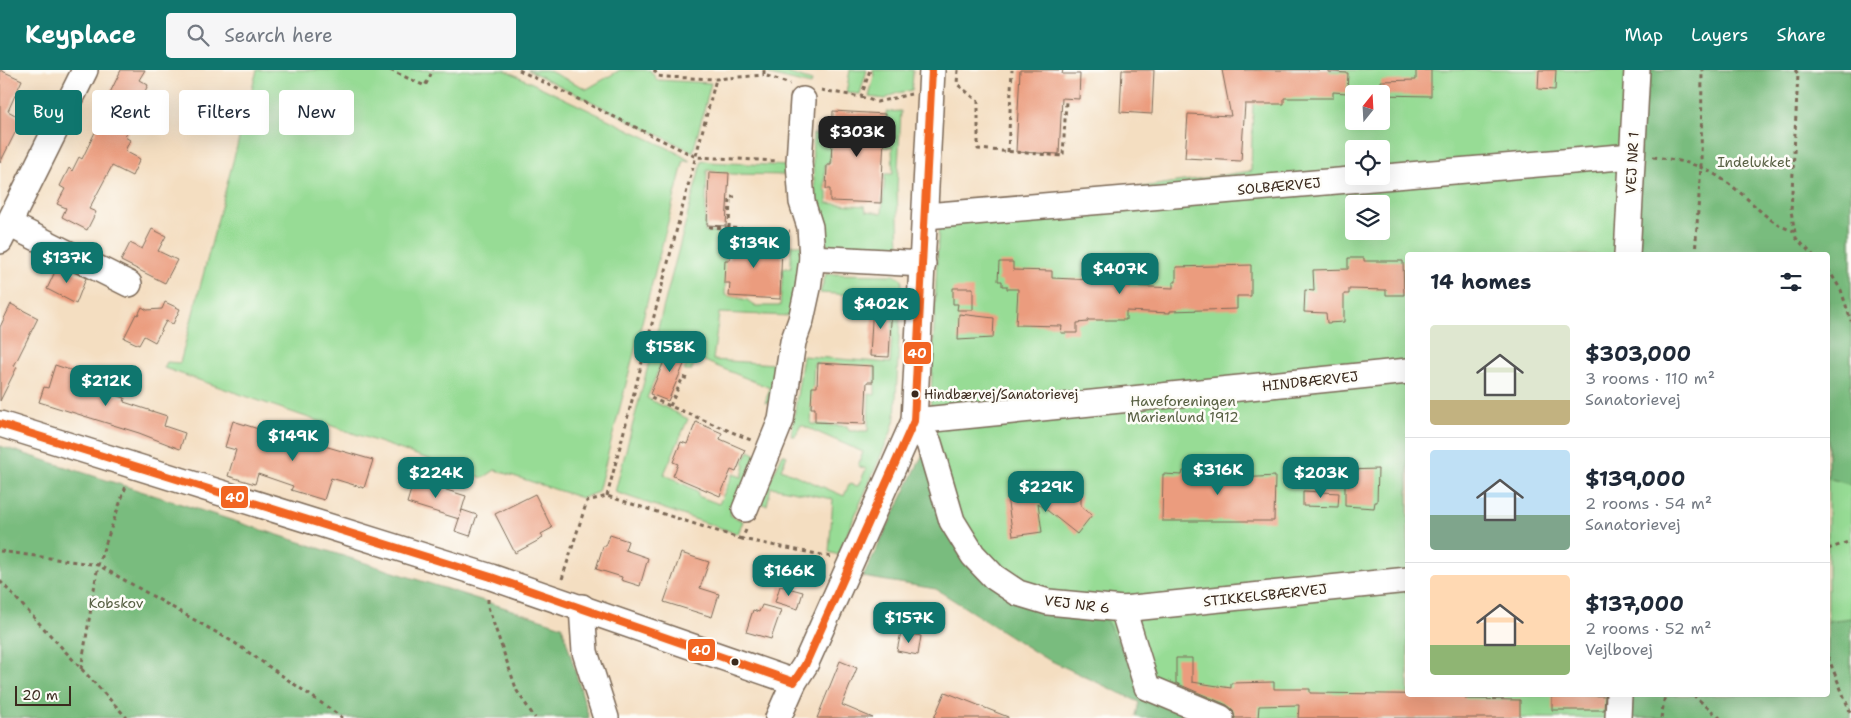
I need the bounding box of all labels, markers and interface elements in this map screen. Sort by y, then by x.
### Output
search box [166,13,516,58]
text: Keyplace [25,19,136,51]
icon: search [184,21,212,49]
text: Search here [224,23,333,48]
text: Map [1625,23,1663,47]
text: Layers [1691,23,1748,47]
text: Share [1776,23,1826,47]
north arrow [1345,85,1390,130]
map controls [1345,85,1390,240]
chip: Buy [15,90,82,135]
chip: Rent [92,90,169,135]
chip: Filters [179,90,269,135]
chip: New [279,90,354,135]
pin: $303K [822,116,892,158]
text: $303K [830,121,884,142]
street label: VEJ NR 1 [1621,131,1643,195]
button: locate [1345,140,1390,185]
park label: Indelukket [1717,153,1791,171]
street label: SOLBÆRVEJ [1236,173,1322,199]
button: layers [1345,195,1390,240]
pin: $139K [719,226,789,269]
text: $139K [729,232,779,253]
pin: $137K [32,242,102,284]
text: $137K [42,247,92,268]
pin: $407K [1085,252,1155,295]
text: $407K [1092,258,1148,279]
text: 14 homes [1430,268,1531,296]
icon: filters [1777,268,1805,296]
pin: $402K [846,288,916,330]
text: $402K [854,293,908,314]
pin: $158K [635,330,705,373]
text: $158K [645,336,695,357]
text: $303,000 [1585,340,1691,368]
line badge: 40 [903,341,932,365]
text: 40 [907,344,927,362]
icon: home [1470,345,1530,405]
pin: $212K [71,364,141,407]
street label: HINDBÆRVEJ [1261,367,1359,395]
text: 3 rooms · 110 m² [1585,368,1715,389]
text: $212K [81,370,131,391]
place label: Hindbærvej/Sanatorievej [924,386,1078,403]
marker: Hindbærvej/Sanatorievej [910,389,920,399]
text: Sanatorievej [1585,389,1681,410]
park label: Haveforeningen Marienlund 1912 [1127,392,1239,426]
pin: $149K [258,420,328,462]
text: $149K [268,425,318,446]
pin: $316K [1183,454,1253,496]
pin: $224K [401,456,471,499]
pin: $203K [1286,456,1356,499]
text: $316K [1193,459,1243,480]
text: $224K [409,462,463,483]
text: $203K [1294,462,1348,483]
text: $139,000 [1585,465,1685,493]
pin: $229K [1011,470,1081,513]
icon: home [1470,470,1530,530]
text: $229K [1019,476,1073,497]
line badge: 40 [220,485,249,509]
text: 40 [225,488,245,506]
text: 2 rooms · 54 m² [1585,493,1712,514]
text: Sanatorievej [1585,514,1681,535]
pin: $166K [754,554,824,597]
text: $166K [764,560,814,581]
street label: STIKKELSBÆRVEJ [1202,580,1328,610]
text: $137,000 [1585,590,1684,618]
street label: VEJ NR 6 [1043,591,1111,617]
park label: Kobskov [89,594,144,612]
icon: home [1470,595,1530,655]
pin: $157K [874,602,944,644]
text: $157K [884,607,934,628]
text: 2 rooms · 52 m² [1585,618,1712,639]
line badge: 40 [687,638,716,662]
text: Vejlbovej [1585,639,1653,660]
text: 40 [691,641,711,659]
unlabelled marker [730,657,740,667]
scale bar [15,683,71,706]
text: 20 m [22,686,58,704]

